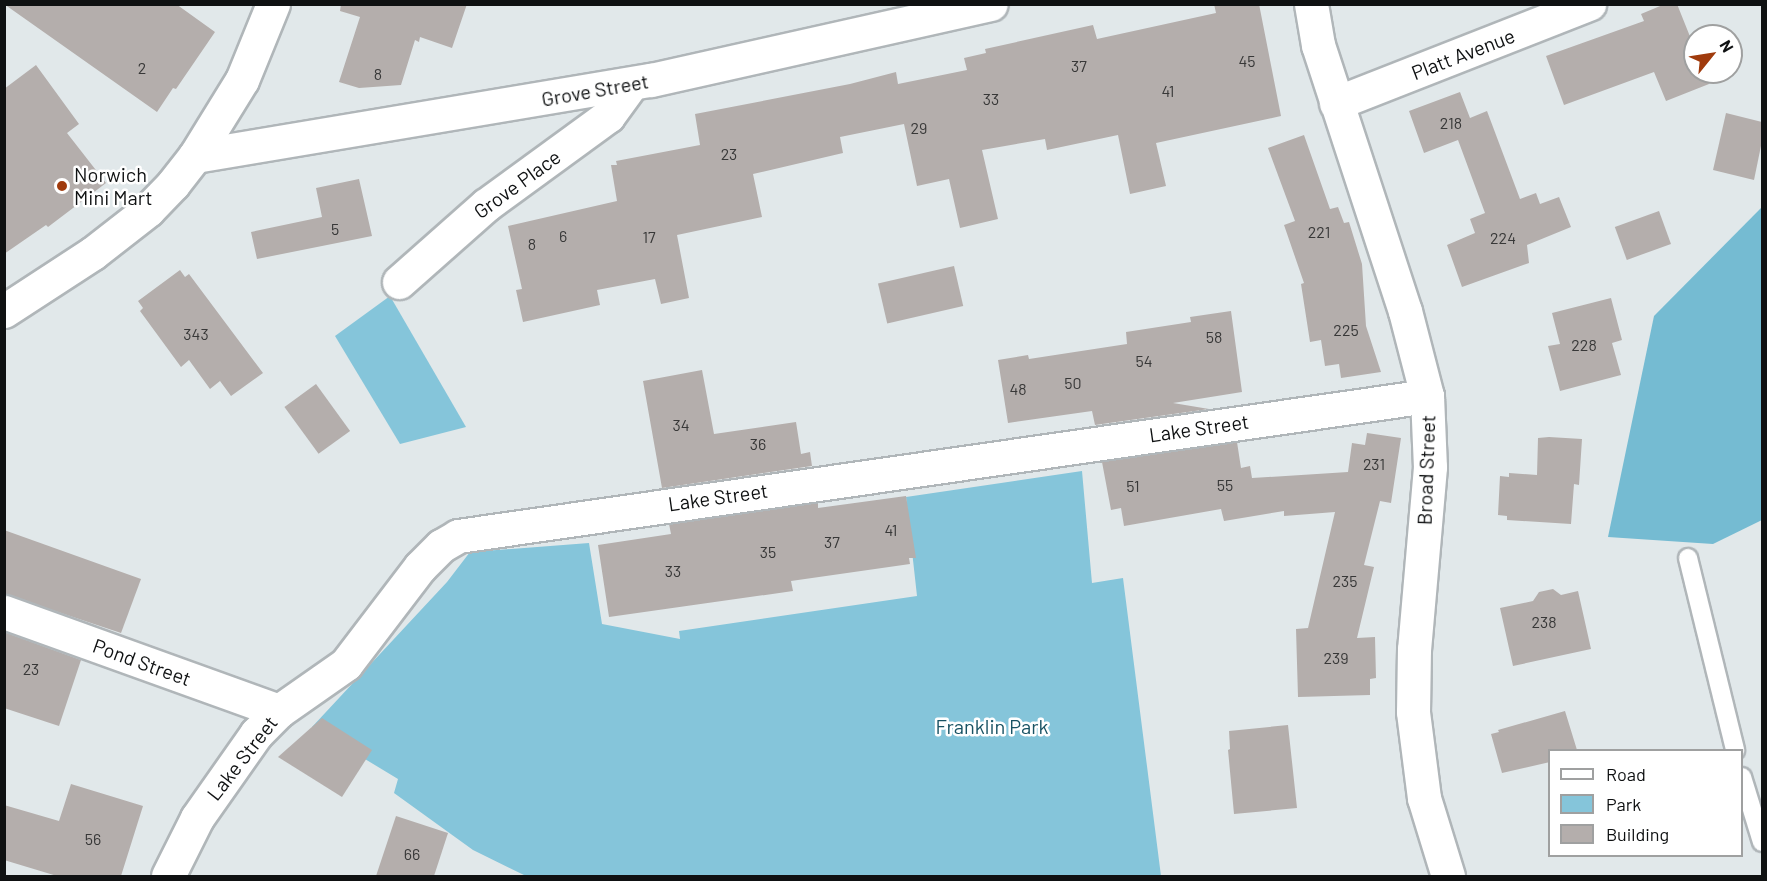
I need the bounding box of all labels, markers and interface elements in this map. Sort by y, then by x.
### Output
street label: Platt Avenue [1408,23,1518,85]
north arrow [1683,24,1743,84]
text: N [1716,36,1738,55]
house number: 45 [1238,51,1256,71]
house number: 37 [1071,56,1087,76]
house number: 2 [138,58,146,78]
house number: 8 [374,64,382,84]
street label: Grove Street [540,69,650,111]
house number: 41 [1162,81,1174,101]
house number: 33 [983,89,999,109]
house number: 218 [1440,113,1462,133]
house number: 29 [911,118,927,138]
street label: Grove Place [469,144,565,224]
house number: 23 [721,144,737,164]
place label: Norwich Mini Mart [74,162,153,209]
marker: Norwich Mini Mart [55,179,69,193]
house number: 5 [331,219,339,239]
house number: 221 [1308,222,1330,242]
house number: 6 [559,226,567,246]
house number: 17 [642,227,656,247]
house number: 224 [1490,228,1516,248]
house number: 8 [528,234,536,254]
house number: 225 [1333,320,1359,340]
house number: 343 [183,324,209,344]
house number: 58 [1206,327,1222,347]
house number: 228 [1571,335,1597,355]
house number: 54 [1135,351,1153,371]
house number: 50 [1064,373,1082,393]
house number: 48 [1009,379,1027,399]
street label: Lake Street [1148,409,1250,447]
street label: Broad Street [1412,414,1440,526]
house number: 34 [672,415,690,435]
house number: 36 [750,434,766,454]
house number: 231 [1363,454,1385,474]
house number: 55 [1217,475,1233,495]
house number: 51 [1126,476,1140,496]
street label: Lake Street [667,478,769,516]
house number: 41 [885,520,897,540]
house number: 37 [824,532,840,552]
house number: 35 [760,542,776,562]
house number: 33 [665,561,681,581]
house number: 235 [1333,571,1357,591]
house number: 238 [1531,612,1557,632]
street label: Pond Street [90,633,194,691]
house number: 239 [1323,648,1349,668]
house number: 23 [23,659,39,679]
street label: Lake Street [202,711,282,805]
park label: Franklin Park [935,714,1049,738]
legend [1548,749,1743,857]
text: Road [1606,763,1646,785]
text: Park [1606,793,1641,815]
text: Building [1606,823,1669,845]
house number: 56 [85,829,101,849]
house number: 66 [404,844,420,864]

